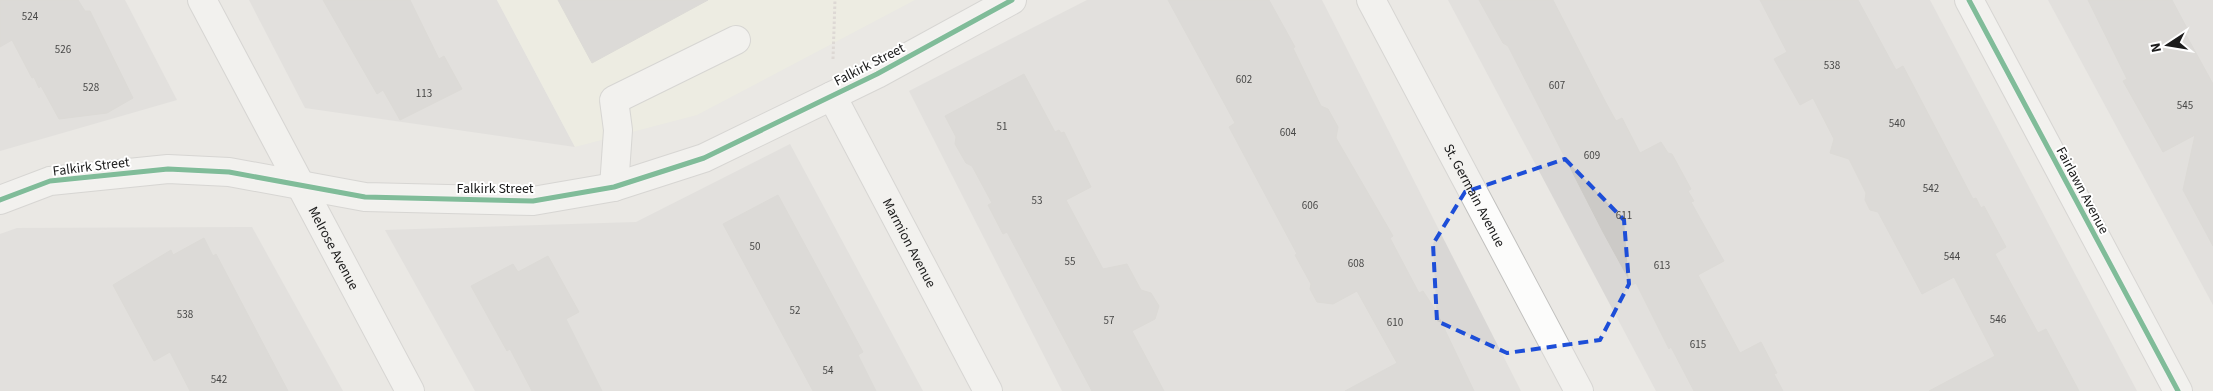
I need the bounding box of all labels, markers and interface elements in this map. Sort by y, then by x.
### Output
house number: 524 [22,9,39,24]
north arrow [2143,20,2193,70]
street label: Falkirk Street [831,38,909,91]
text: N [2146,41,2167,54]
house number: 526 [55,42,72,57]
house number: 538 [1824,58,1841,73]
house number: 602 [1236,72,1252,87]
house number: 607 [1549,78,1565,93]
house number: 528 [83,80,100,95]
house number: 113 [416,86,432,101]
house number: 545 [2177,98,2193,113]
house number: 540 [1889,116,1905,131]
house number: 51 [997,119,1007,134]
house number: 604 [1280,125,1297,140]
street label: St. Germain Avenue [1438,140,1510,251]
street label: Fairlawn Avenue [2051,143,2114,238]
house number: 609 [1584,148,1600,163]
street label: Falkirk Street [52,152,131,182]
street label: Falkirk Street [456,179,534,199]
house number: 542 [1923,181,1939,196]
house number: 53 [1032,193,1042,208]
street label: Marmion Avenue [877,195,941,291]
house number: 606 [1302,198,1319,213]
street label: Melrose Avenue [303,203,364,294]
house number: 611 [1616,208,1632,223]
house number: 50 [750,239,760,254]
house number: 544 [1944,249,1961,264]
house number: 55 [1065,254,1075,269]
house number: 608 [1348,256,1365,271]
house number: 613 [1654,258,1670,273]
house number: 52 [790,303,800,318]
house number: 538 [177,307,194,322]
house number: 546 [1990,312,2007,327]
house number: 57 [1104,313,1114,328]
house number: 610 [1387,315,1403,330]
house number: 615 [1690,337,1706,352]
house number: 54 [823,363,834,378]
house number: 542 [211,372,227,387]

